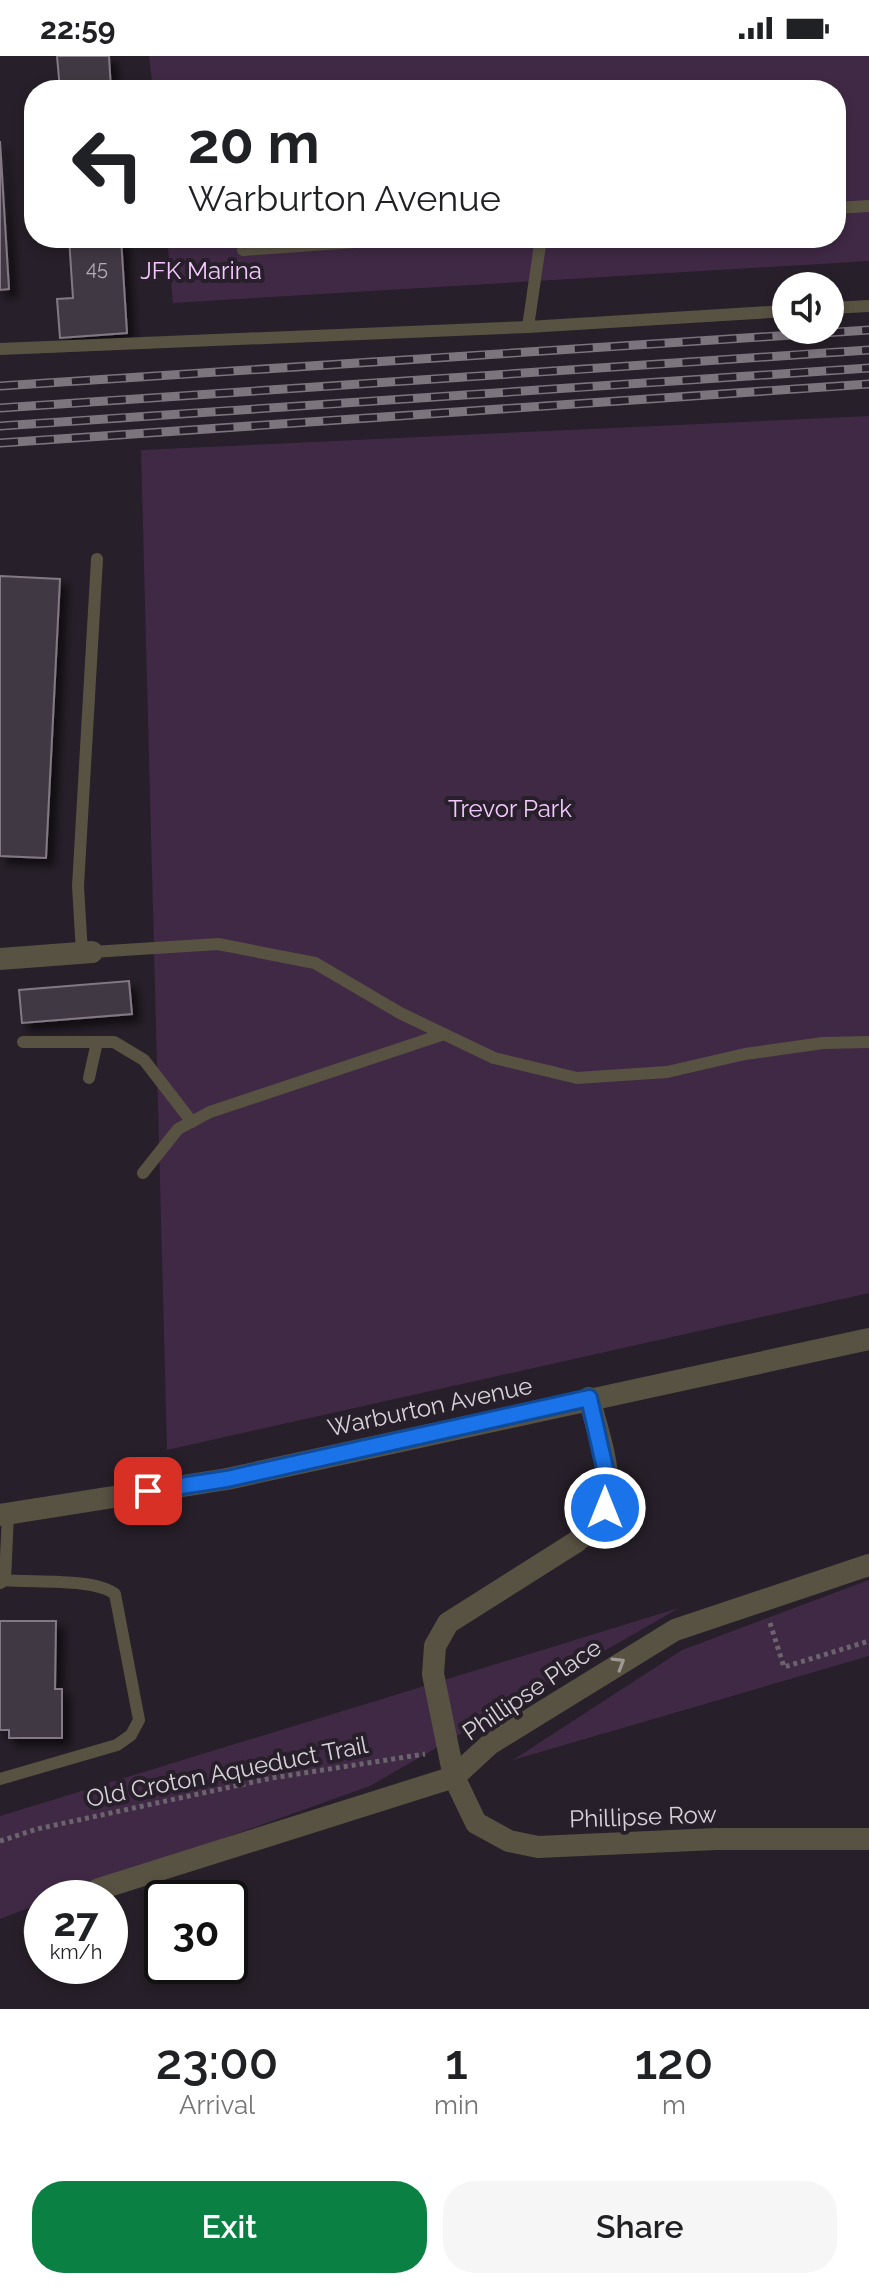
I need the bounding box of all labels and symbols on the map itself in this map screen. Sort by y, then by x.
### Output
house number: 45 [86,256,108,280]
park label: JFK Marina [140,256,262,285]
park label: Trevor Park [448,794,572,823]
street label: Warburton Avenue [325,1371,535,1442]
pin [114,1457,182,1525]
position arrow [563,1466,647,1550]
street label: Phillipse Place [457,1633,606,1747]
one-way arrow [610,1657,625,1673]
street label: Old Croton Aqueduct Trail [84,1730,371,1813]
street label: Phillipse Row [569,1799,718,1834]
speed limit sign: 30 [144,1880,248,1984]

